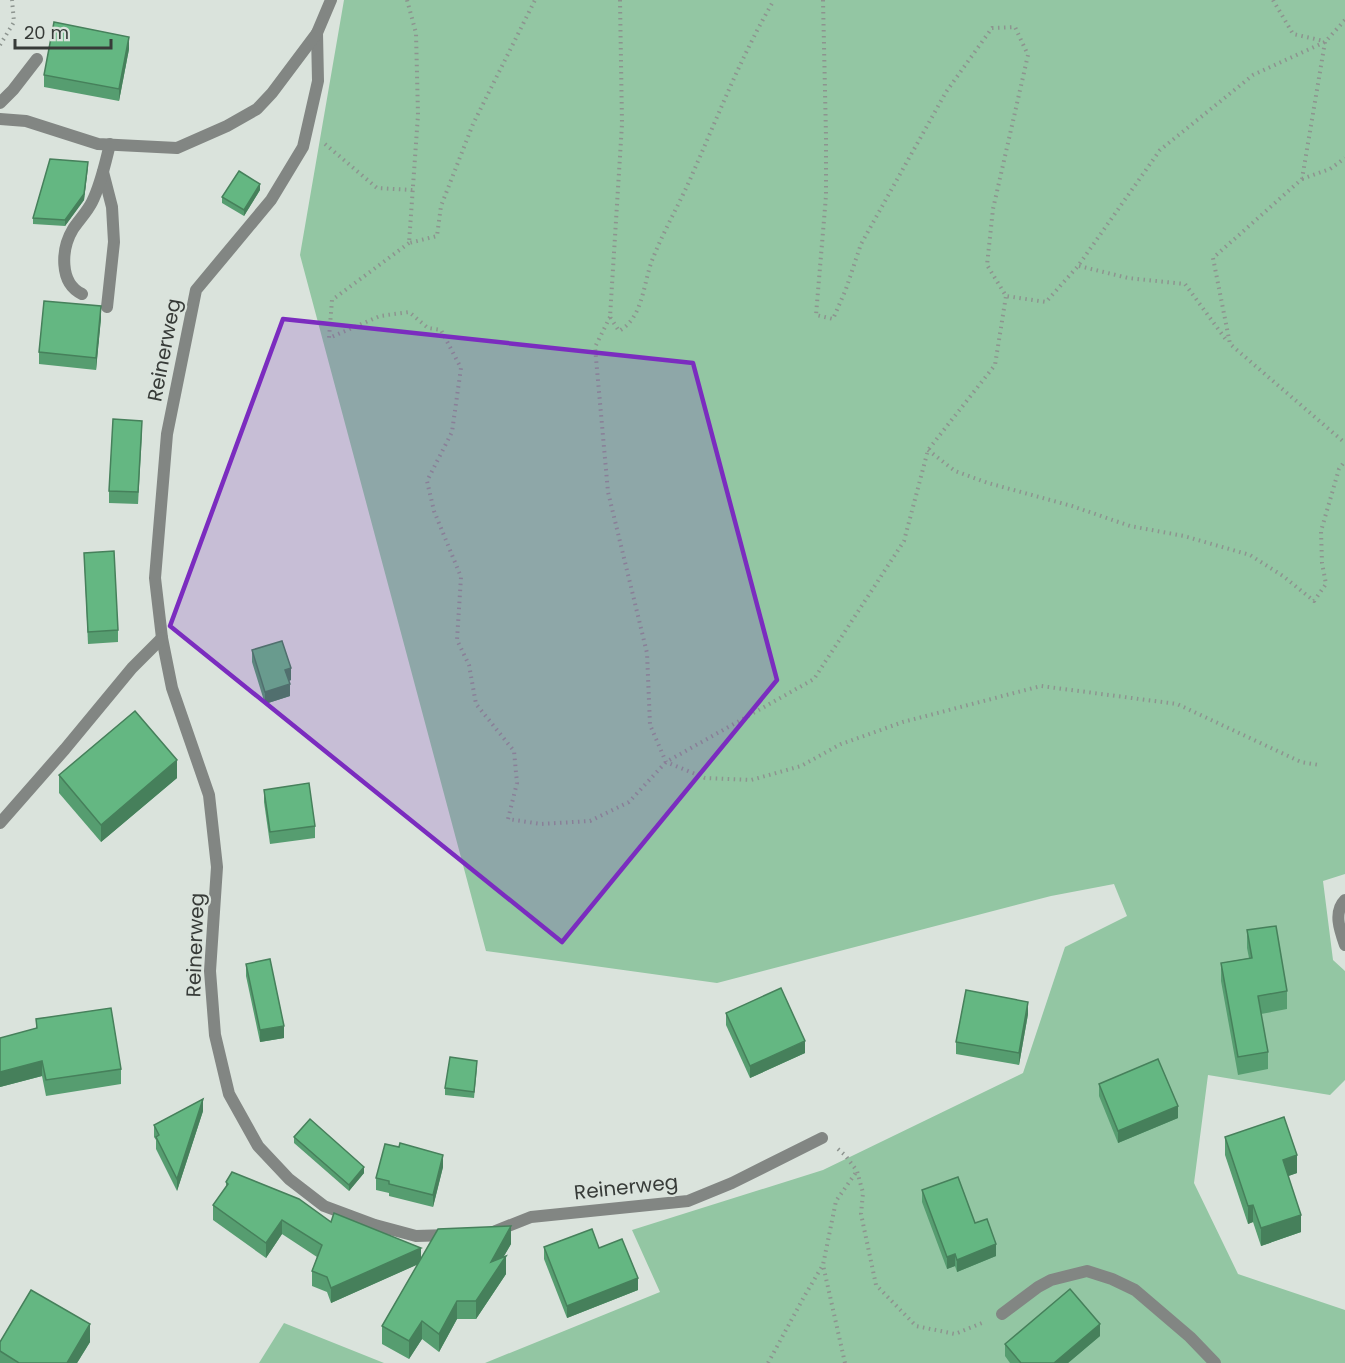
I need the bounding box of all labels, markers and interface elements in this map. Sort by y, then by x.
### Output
scale bar [15,12,111,50]
text: 20 m [24,20,69,45]
street label: Reinerweg [140,296,188,404]
street label: Reinerweg [179,892,211,998]
street label: Reinerweg [573,1168,679,1206]

